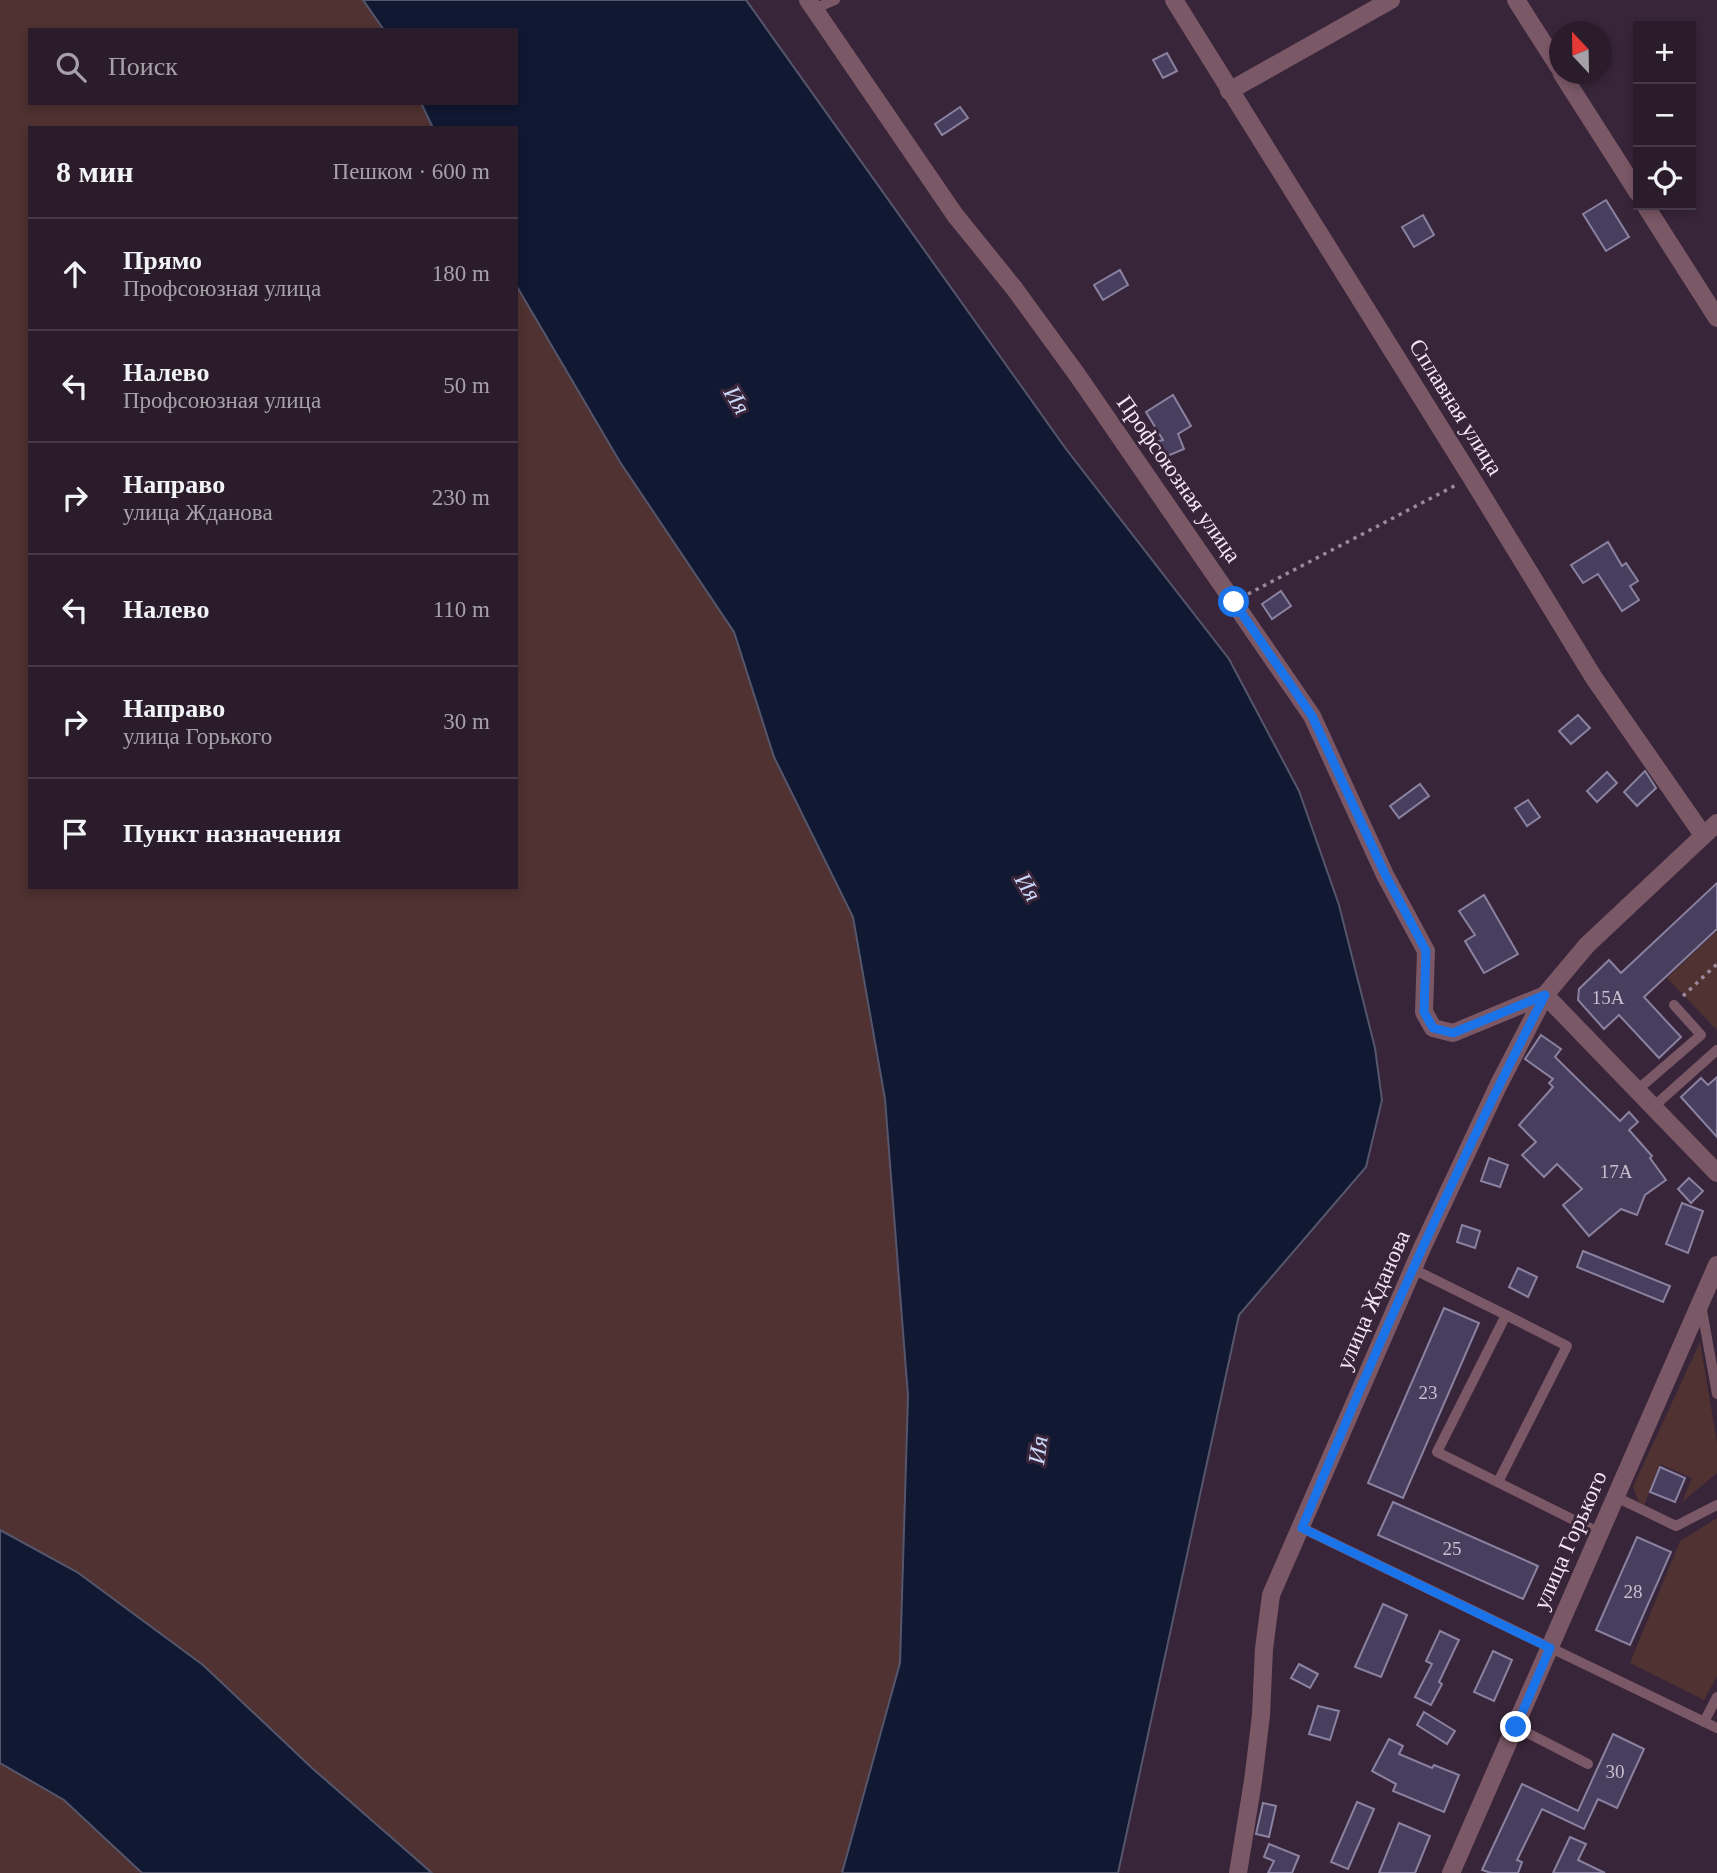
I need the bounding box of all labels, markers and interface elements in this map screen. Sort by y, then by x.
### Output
north arrow [1549,21,1612,84]
map controls [1633,21,1696,210]
button: + [1633,21,1696,84]
search box [28,28,518,105]
icon: search [52,48,90,86]
text: Поиск [108,52,178,81]
button: − [1633,84,1696,147]
button: locate [1633,147,1696,210]
text: 8 мин [56,155,134,188]
text: Пешком · 600 m [333,159,490,184]
text: Прямо [123,246,202,275]
icon: ahead [56,255,94,293]
text: 180 m [432,261,490,286]
text: Профсоюзная улица [123,276,321,301]
street label: Сплавная улица [1404,334,1508,480]
text: Налево [123,358,209,387]
icon: left [56,367,94,405]
text: 50 m [443,373,490,398]
water label: Ия [718,380,755,419]
text: Профсоюзная улица [123,388,321,413]
street label: Профсоюзная улица [1112,391,1246,567]
text: Направо [123,470,225,499]
icon: right [56,479,94,517]
text: 230 m [432,485,490,510]
text: улица Жданова [123,500,273,525]
route start [1218,586,1249,617]
icon: left [56,591,94,629]
text: Налево [123,595,209,624]
text: 110 m [433,597,490,622]
text: Направо [123,694,225,723]
icon: right [56,703,94,741]
text: 30 m [443,709,490,734]
text: улица Горького [123,724,272,749]
icon: arrive [56,815,94,853]
text: Пункт назначения [123,819,341,848]
water label: Ия [1009,867,1046,906]
house number: 15А [1592,987,1625,1008]
house number: 17А [1600,1161,1633,1182]
street label: улица Жданова [1331,1227,1415,1373]
house number: 23 [1419,1382,1438,1403]
water label: Ия [1023,1434,1053,1467]
street label: улица Горького [1528,1467,1612,1613]
house number: 25 [1443,1538,1462,1559]
house number: 28 [1624,1581,1643,1602]
route end [1500,1711,1531,1742]
house number: 30 [1606,1761,1625,1782]

